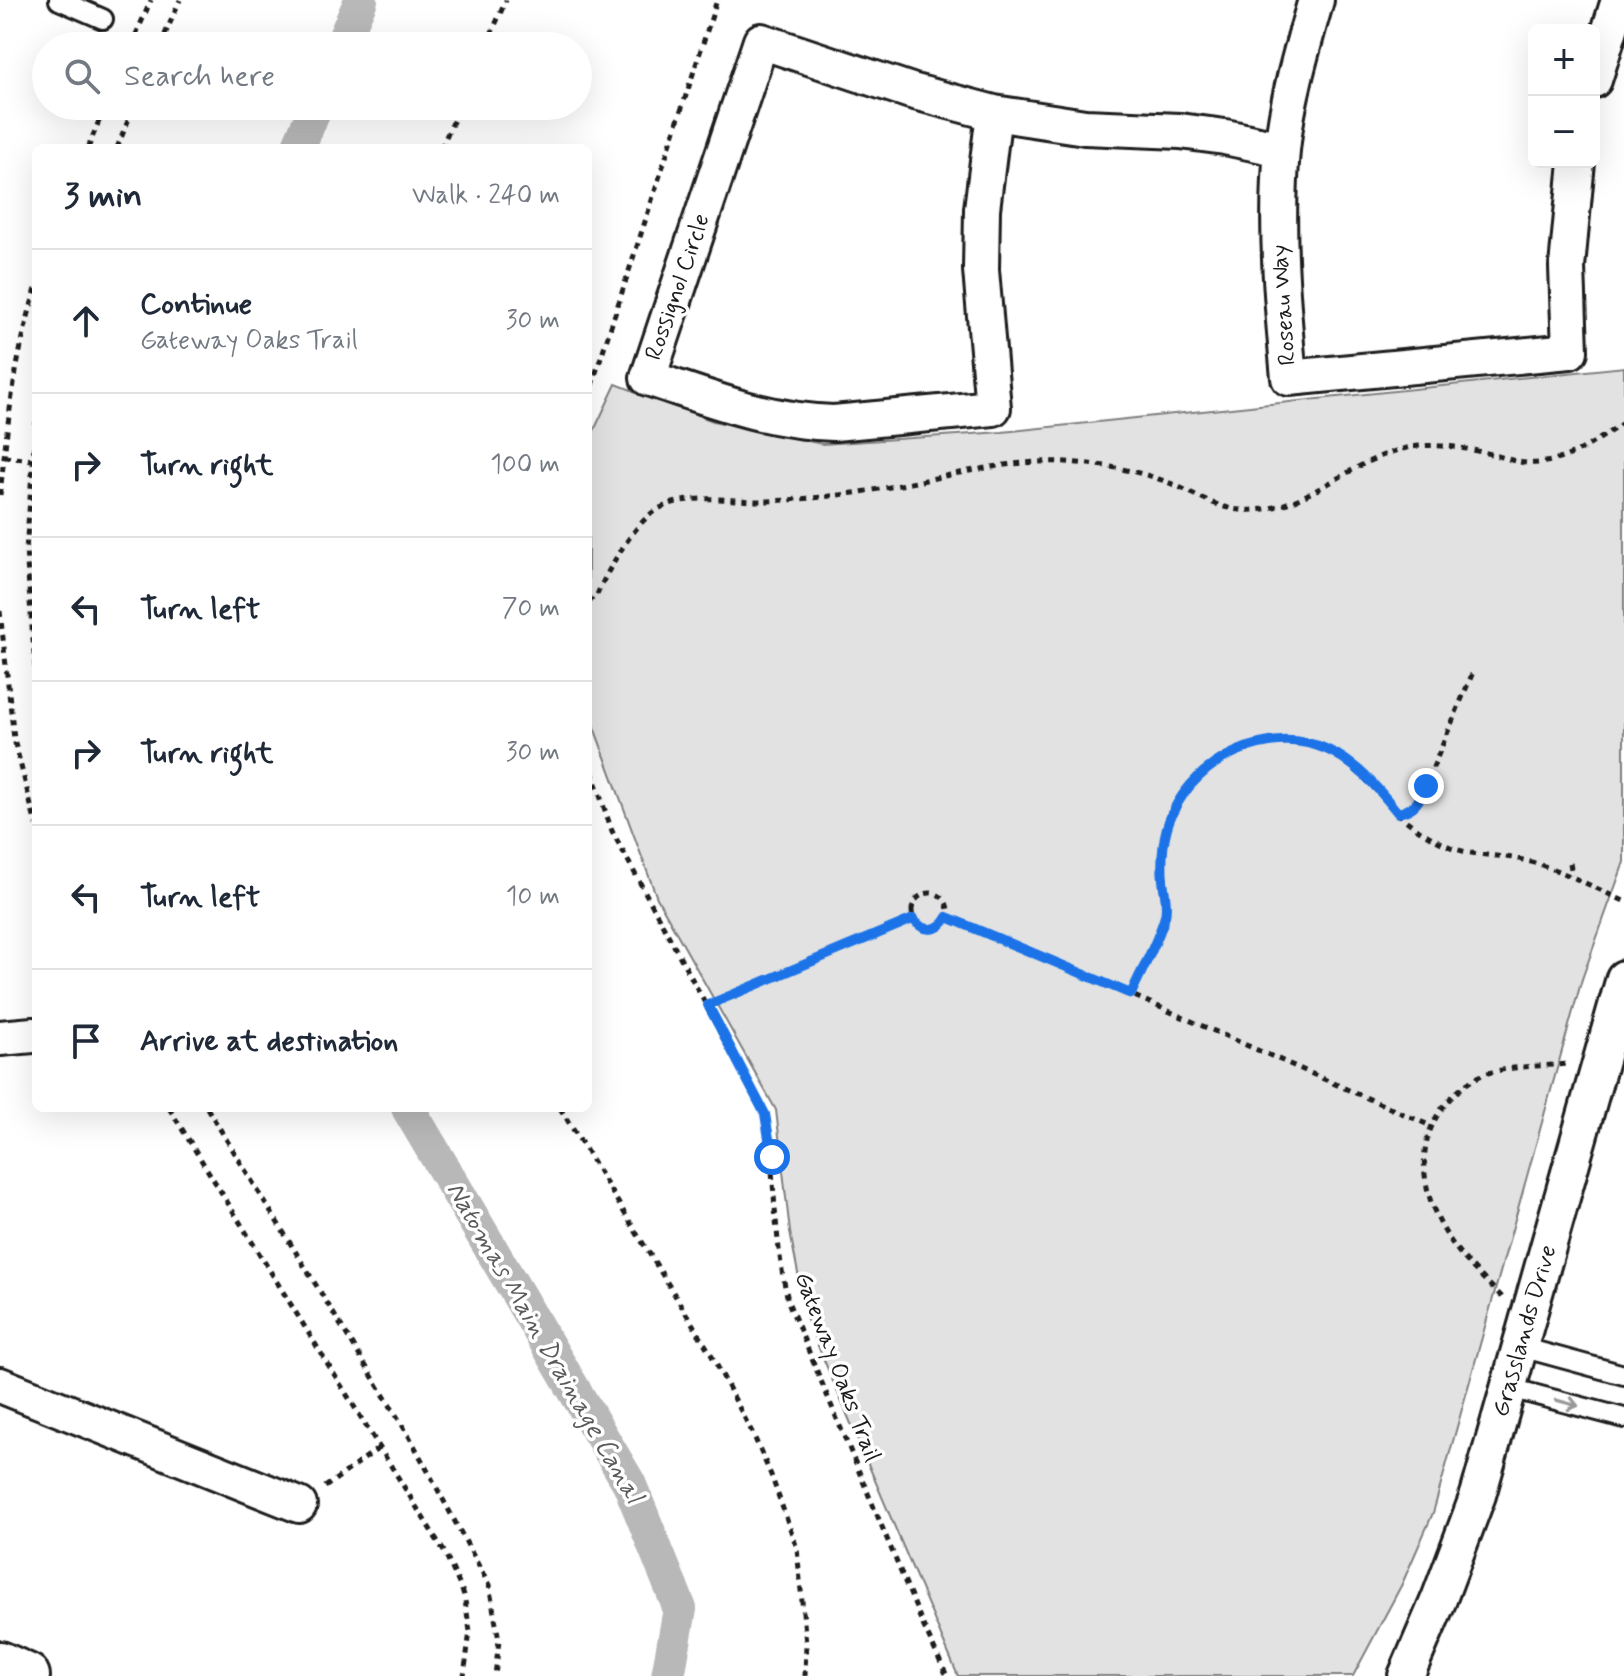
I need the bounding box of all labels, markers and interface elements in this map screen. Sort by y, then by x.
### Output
map controls [1528,24,1600,168]
button: + [1528,24,1600,96]
search box [32,32,592,120]
icon: search [60,54,104,98]
text: Search here [124,57,275,96]
button: − [1528,96,1600,168]
text: 3 min [64,174,142,219]
text: Walk · 240 m [412,179,560,213]
street label: Rossignol Circle [638,210,718,364]
street label: Roseau Way [1264,243,1304,367]
text: Continue [140,285,252,324]
icon: ahead [64,299,108,343]
text: 30 m [506,304,560,338]
text: Gateway Oaks Trail [140,324,358,358]
icon: right [64,443,108,487]
text: Turn right [140,446,273,485]
text: 100 m [490,448,560,482]
icon: left [64,587,108,631]
text: Turn left [140,590,260,629]
text: 70 m [502,592,560,626]
icon: right [64,731,108,775]
text: Turn right [140,734,273,773]
text: 30 m [506,736,560,770]
route end [1408,768,1444,804]
icon: left [64,875,108,919]
text: Turn left [140,878,260,917]
text: 10 m [506,880,560,914]
icon: arrive [64,1019,108,1063]
text: Arrive at destination [140,1022,398,1061]
route start [754,1139,790,1175]
water label: Natomas Main Drainage Canal [438,1176,651,1511]
street label: Grasslands Drive [1486,1241,1564,1421]
street label: Gateway Oaks Trail [787,1268,888,1467]
one-way arrow [1553,1396,1579,1411]

